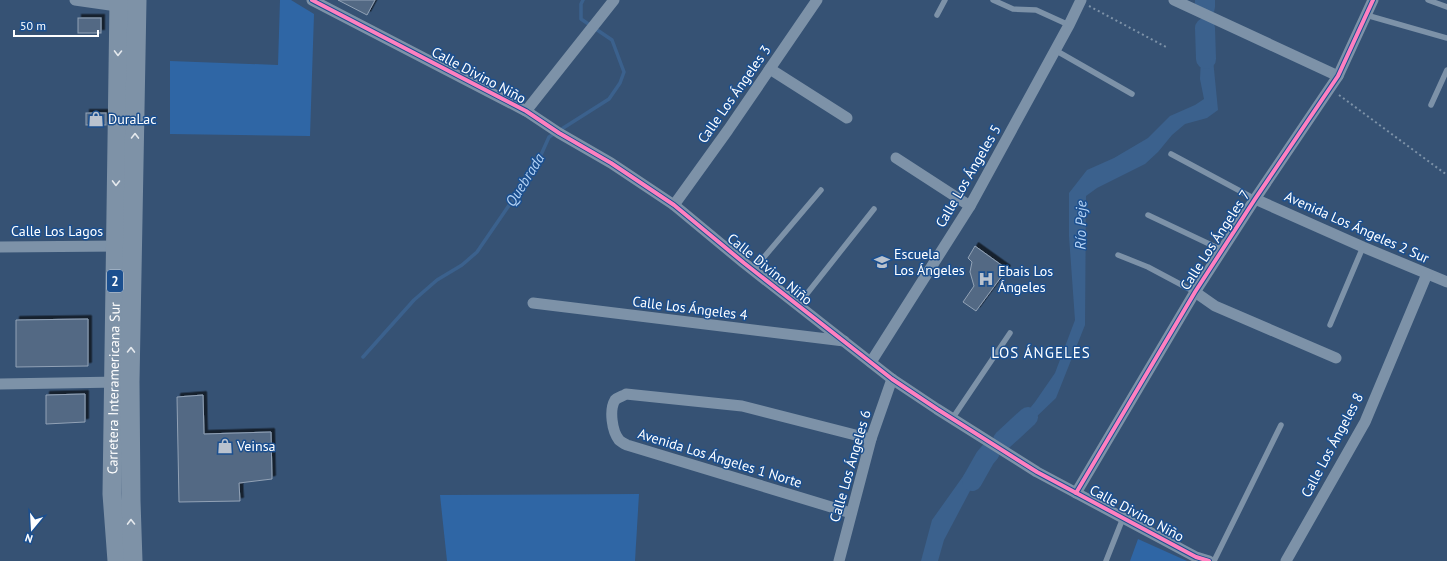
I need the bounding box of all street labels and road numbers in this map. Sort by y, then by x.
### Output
street label: Calle Los Ángeles 3 [693,41,775,147]
street label: Calle Divino Niño [429,43,529,107]
street label: Calle Los Ángeles 5 [931,121,1005,231]
street label: Calle Los Ángeles 7 [1176,187,1254,293]
street label: Avenida Los Ángeles 2 Sur [1282,187,1432,267]
street label: Calle Los Lagos [11,222,103,240]
street label: Calle Divino Niño [724,229,816,309]
road number: 2 [107,270,123,292]
street label: Calle Los Ángeles 4 [631,292,749,324]
street label: Carretera Interamericana Sur [103,302,124,474]
street label: Calle Los Ángeles 8 [1297,390,1367,500]
street label: Calle Los Ángeles 6 [825,408,875,524]
street label: Avenida Los Ángeles 1 Norte [636,424,804,492]
street label: Calle Divino Niño [1087,481,1187,545]

